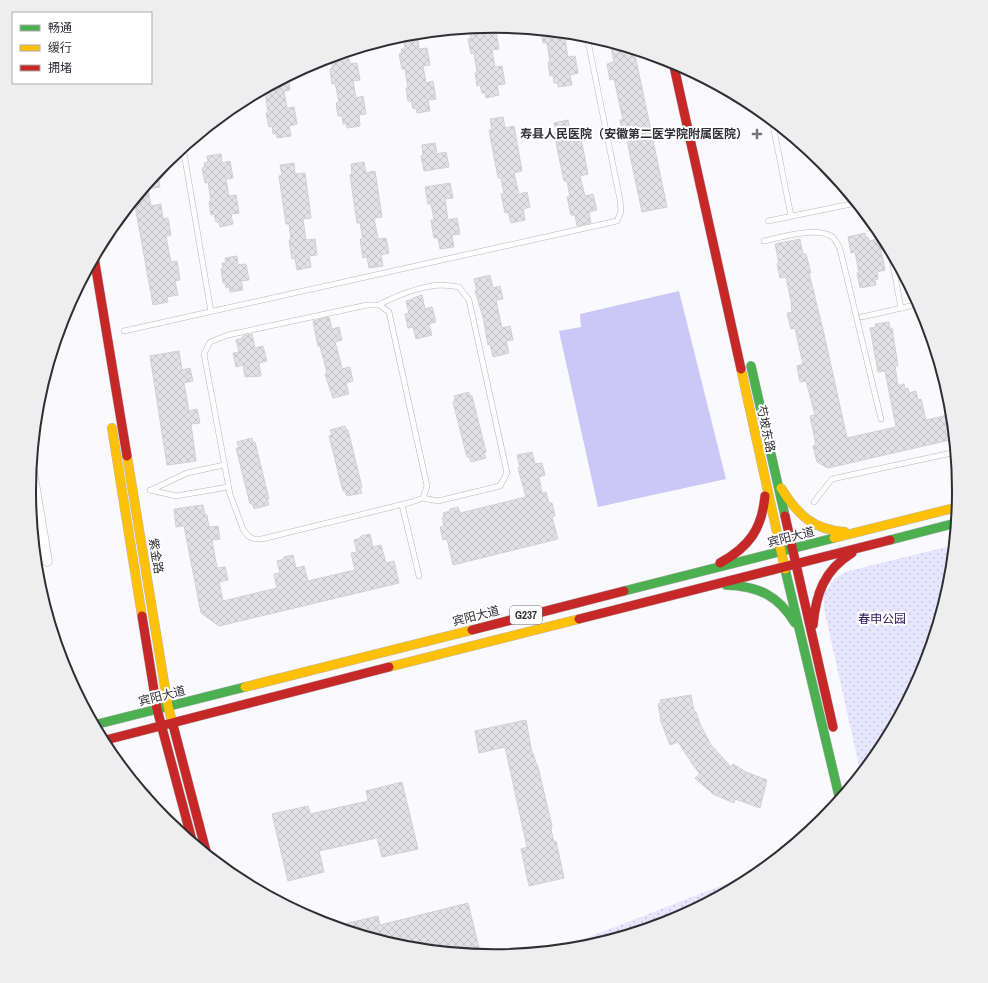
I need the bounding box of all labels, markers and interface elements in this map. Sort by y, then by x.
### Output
legend [12,12,152,84]
text: 畅通 [48,20,72,36]
text: 缓行 [48,40,72,56]
text: 拥堵 [48,60,72,76]
place label: 寿县人民医院（安徽第二医学院附属医院） [520,126,748,142]
marker: 寿县人民医院（安徽第二医学院附属医院） [751,128,763,140]
street label: 芍坡东路 [753,404,779,454]
street label: 宾阳大道 [766,523,816,551]
street label: 紫金路 [145,537,167,575]
street label: 宾阳大道 [451,602,501,630]
road number: G237 [510,606,542,624]
park label: 春申公园 [858,611,906,627]
street label: 宾阳大道 [137,682,187,710]

